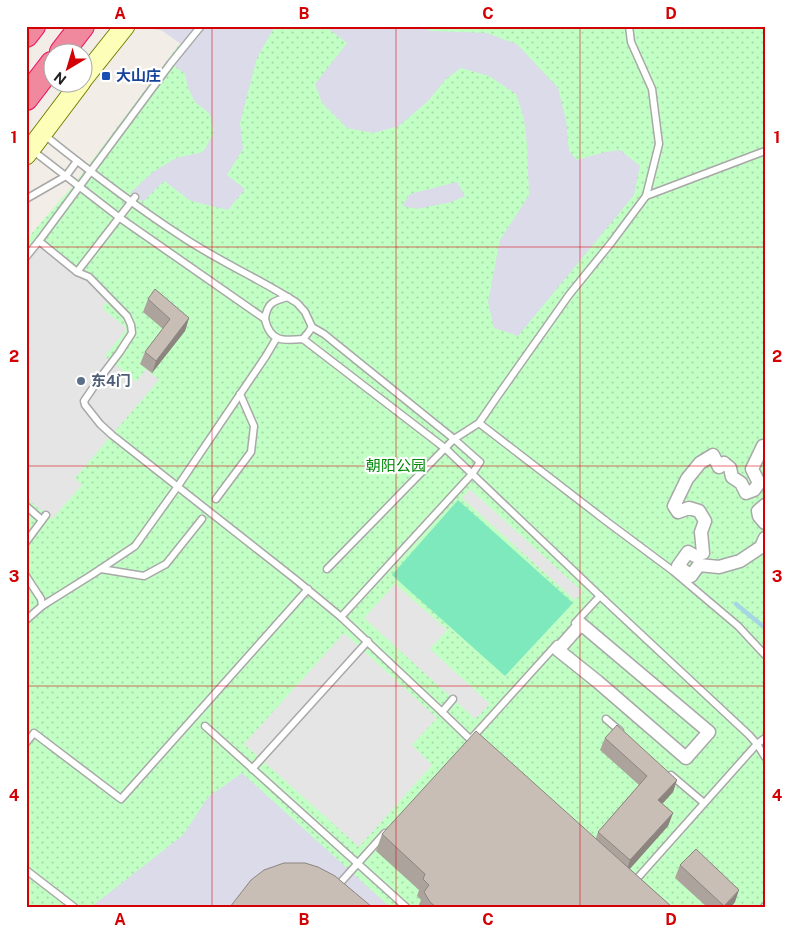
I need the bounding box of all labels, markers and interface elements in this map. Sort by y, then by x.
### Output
text: A [114,4,126,23]
text: B [299,4,310,23]
text: C [482,4,494,23]
text: D [665,4,677,23]
north arrow [42,42,92,92]
place label: 大山庄 [116,67,161,84]
text: N [51,69,69,88]
marker: 大山庄 [100,70,112,82]
text: 1 [11,128,17,147]
text: 1 [774,128,780,147]
text: 2 [9,347,19,366]
text: 2 [772,347,782,366]
place label: 东4门 [91,372,131,389]
marker: 东4门 [75,375,87,387]
park label: 朝阳公园 [366,457,426,474]
text: 3 [9,567,19,586]
text: 3 [772,567,782,586]
text: 4 [9,786,20,805]
text: 4 [772,786,783,805]
text: A [114,910,126,929]
text: B [299,910,310,929]
text: C [482,910,494,929]
text: D [665,910,677,929]

